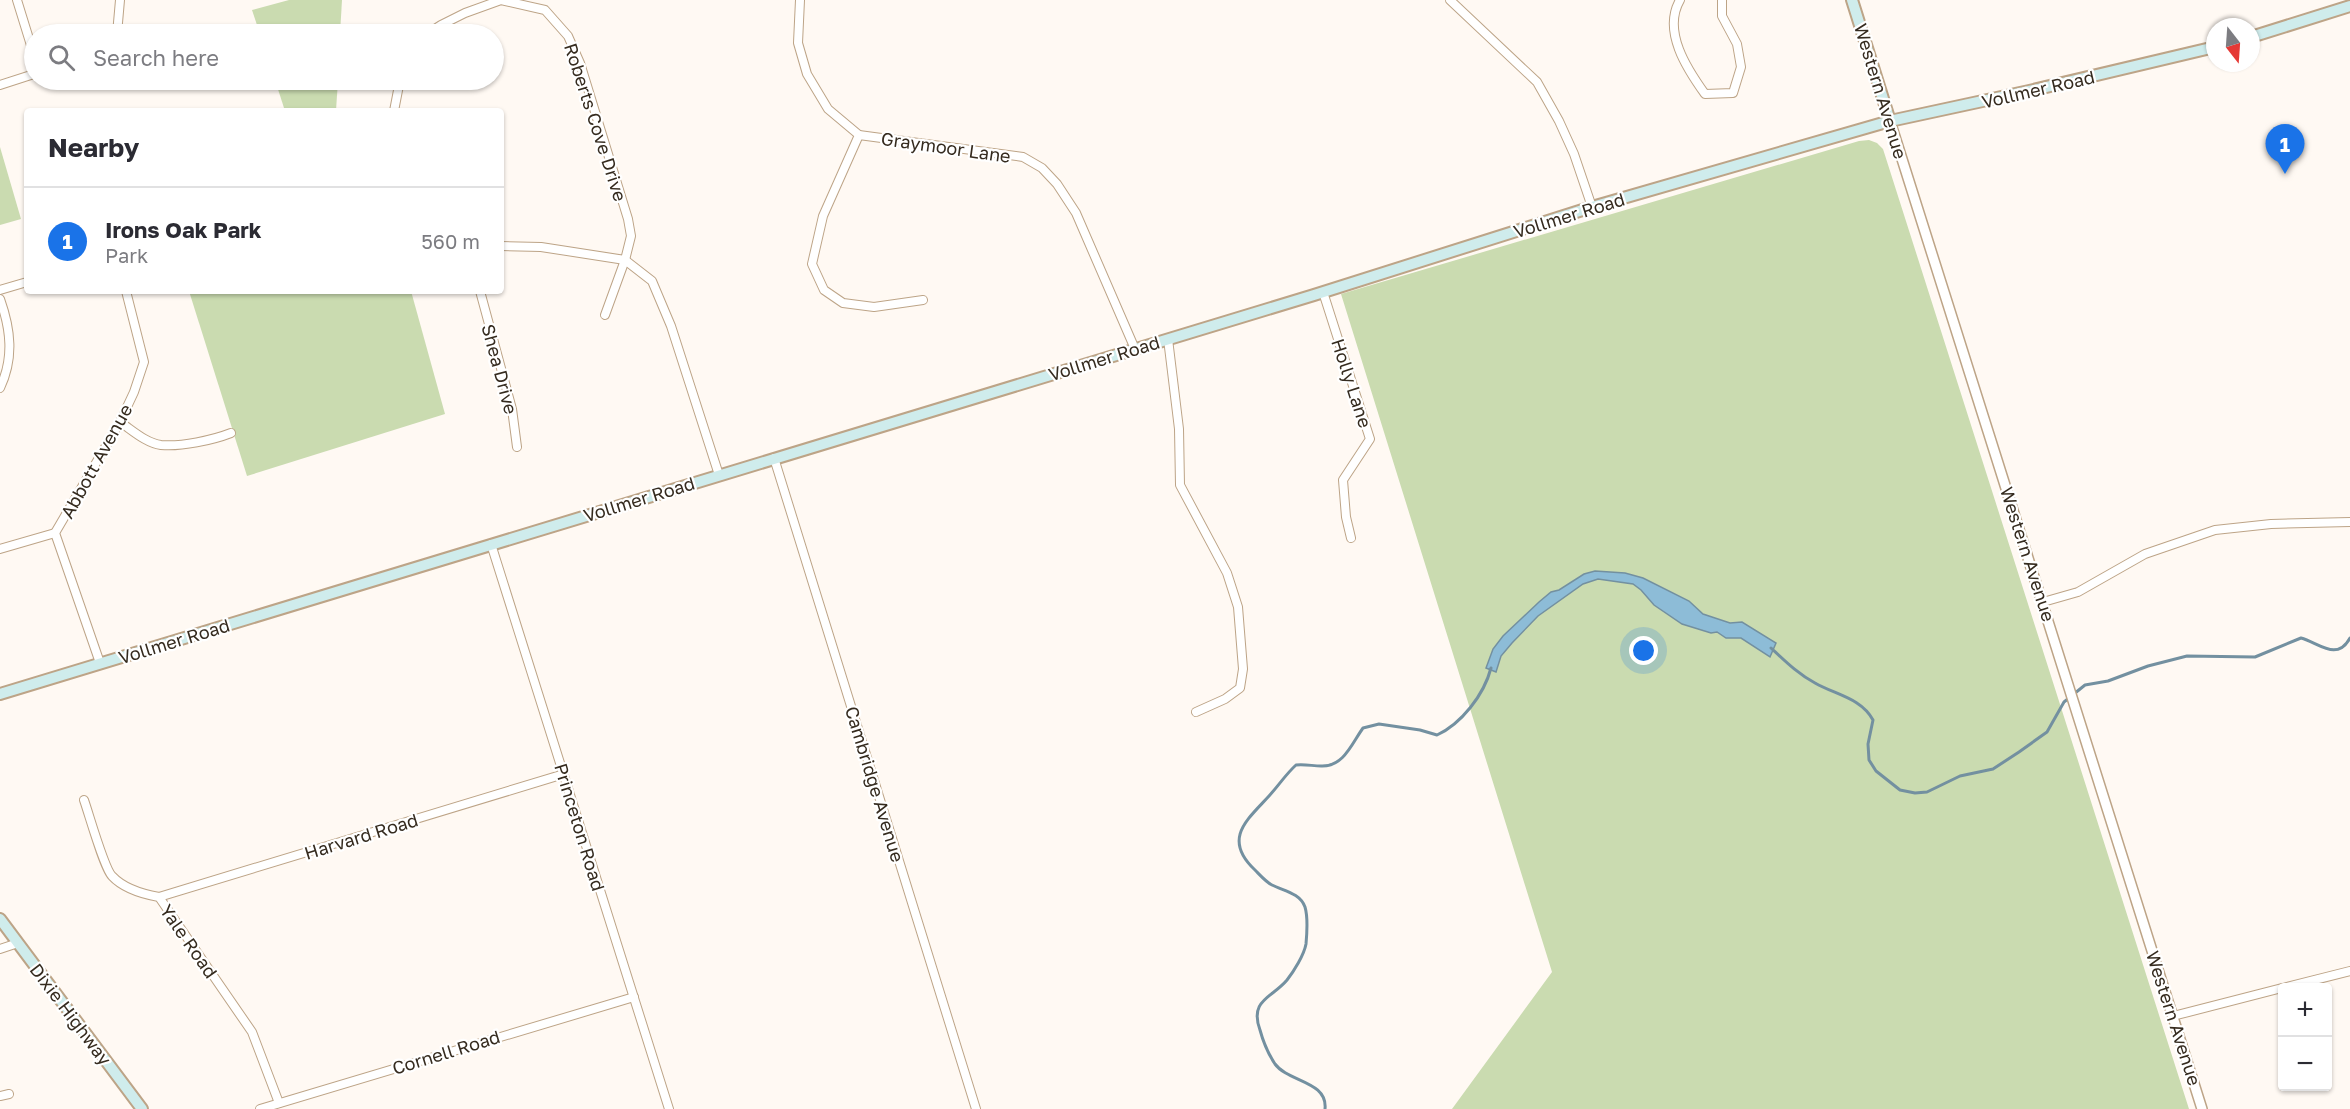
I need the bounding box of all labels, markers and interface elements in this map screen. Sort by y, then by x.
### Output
north arrow [2206,18,2260,72]
street label: Western Avenue [1850,21,1912,161]
search box [24,24,504,90]
street label: Roberts Cove Drive [560,40,632,204]
icon: search [45,41,78,74]
text: Search here [93,44,219,71]
street label: Vollmer Road [1979,65,2097,113]
pin: 1 [2266,124,2304,174]
street label: Graymoor Lane [880,127,1012,167]
text: Nearby [48,132,139,163]
street label: Vollmer Road [1511,188,1627,242]
text: Irons Oak Park [105,216,262,243]
text: 1 [62,229,73,253]
text: 560 m [421,229,480,253]
text: Park [105,243,148,267]
street label: Shea Drive [477,322,523,416]
street label: Vollmer Road [1046,331,1162,385]
street label: Holly Lane [1327,336,1377,430]
street label: Abbott Avenue [56,400,136,522]
street label: Vollmer Road [581,472,697,526]
street label: Western Avenue [1996,484,2060,624]
street label: Vollmer Road [116,614,232,668]
your location [1629,636,1658,665]
street label: Cambridge Avenue [841,703,909,865]
street label: Princeton Road [550,760,610,894]
street label: Harvard Road [302,808,420,864]
street label: Yale Road [156,900,222,982]
street label: Western Avenue [2142,948,2206,1088]
street label: Dixie Highway [26,959,116,1069]
map controls [2278,983,2332,1091]
button: + [2278,983,2332,1037]
street label: Cornell Road [389,1025,503,1079]
button: − [2278,1037,2332,1091]

